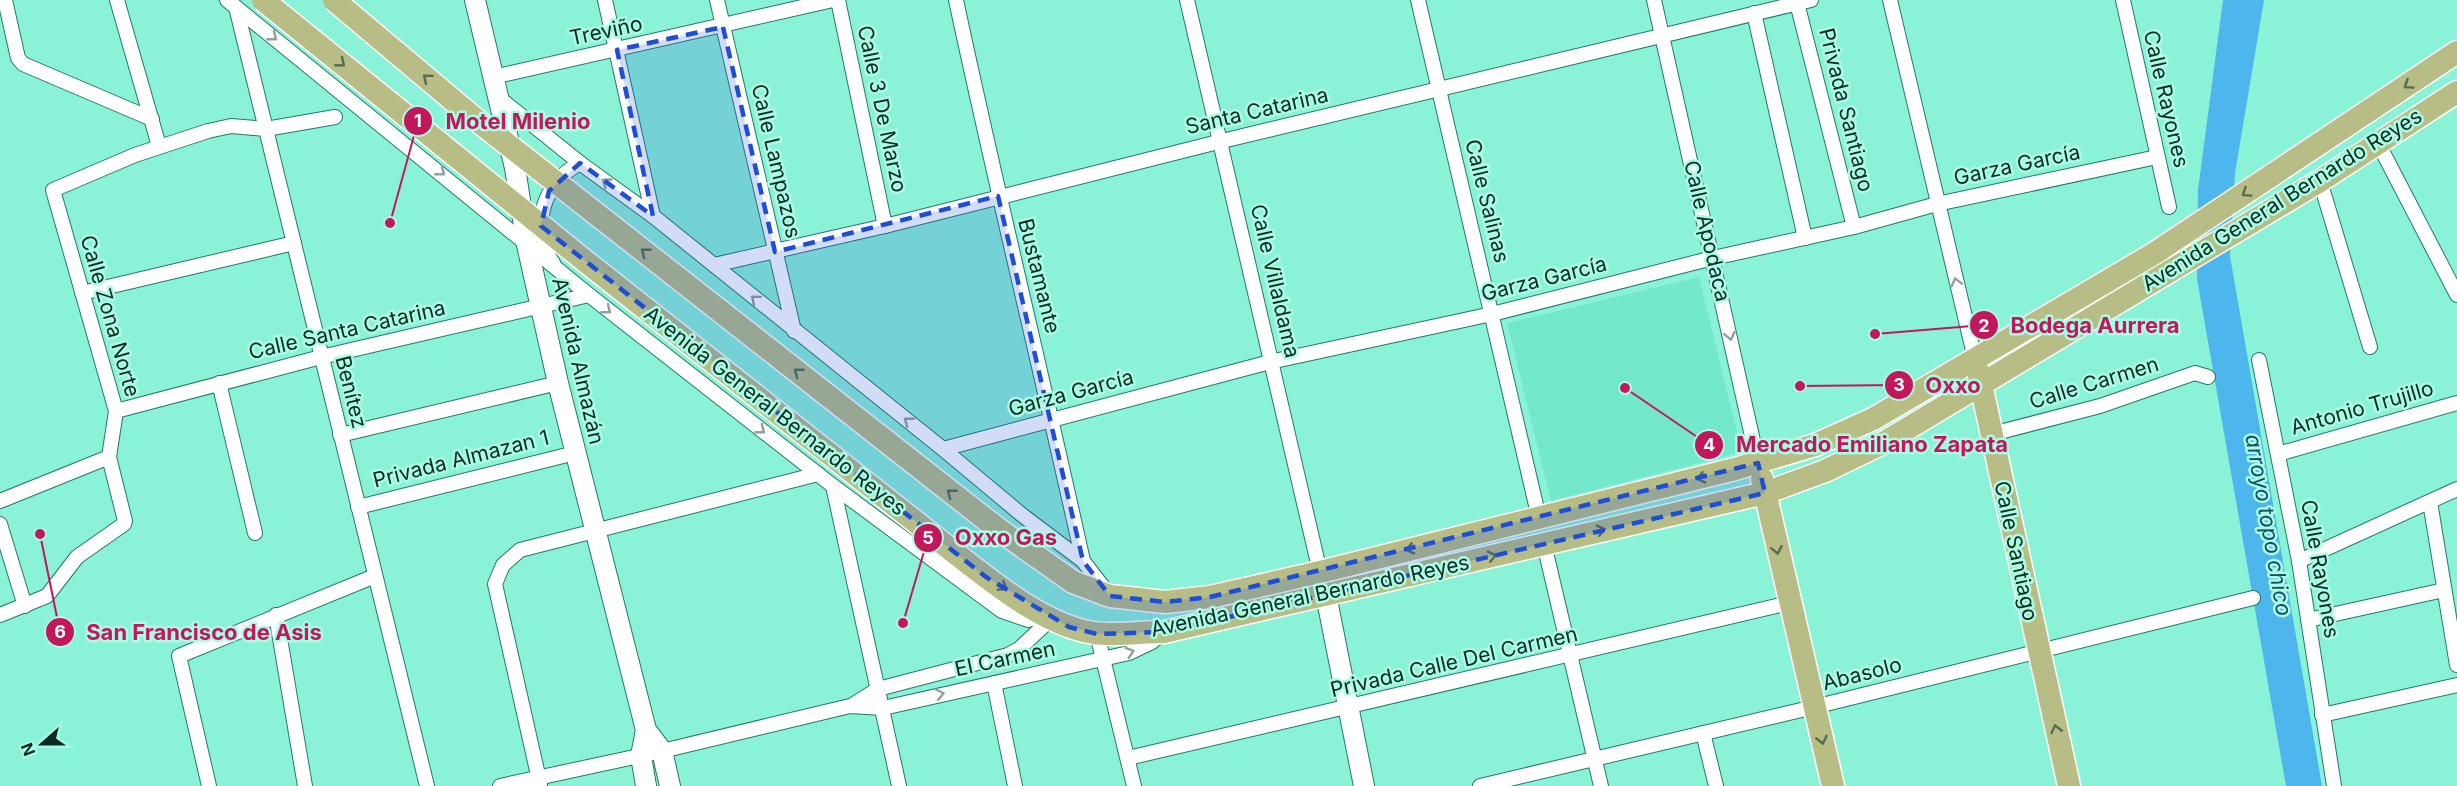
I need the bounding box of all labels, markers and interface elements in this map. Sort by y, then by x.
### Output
street label: Treviño [567,11,645,50]
street label: Calle 3 De Marzo [853,23,912,195]
street label: Privada Santiago [1814,26,1879,194]
street label: Calle Rayones [2139,28,2194,170]
one-way arrow [266,29,277,40]
one-way arrow [334,56,345,67]
one-way arrow [423,74,434,85]
one-way arrow [2404,78,2415,89]
street label: Calle Lampazos [747,81,806,240]
street label: Santa Catarina [1183,82,1331,139]
callout: Motel Milenio [403,101,602,141]
street label: Avenida General Bernardo Reyes [2137,103,2426,296]
text: Motel Milenio [446,108,590,134]
text: 1 [414,110,422,131]
street label: Calle Salinas [1460,137,1515,265]
street label: Garza García [1951,139,2082,190]
street label: Calle Apodaca [1679,158,1736,304]
one-way arrow [434,165,445,176]
one-way arrow [601,178,612,189]
one-way arrow [2242,186,2253,197]
street label: Calle Villaldama [1246,202,1305,360]
street label: Bustamante [1013,216,1066,336]
street label: Calle Zona Norte [75,232,146,400]
one-way arrow [640,249,651,260]
street label: Garza García [1478,251,1609,306]
street label: Avenida Almazán [547,275,610,447]
one-way arrow [1951,277,1964,287]
street label: Calle Santa Catarina [246,295,448,364]
one-way arrow [751,296,762,307]
street label: Avenida General Bernardo Reyes [640,301,911,521]
one-way arrow [601,303,612,314]
callout: Bodega Aurrera [1969,305,2192,345]
text: Bodega Aurrera [2010,312,2180,338]
text: 2 [1978,315,1990,336]
one-way arrow [1723,330,1736,340]
street label: Calle Carmen [2026,351,2162,414]
street label: Benítez [330,353,373,431]
street label: Garza García [1006,364,1136,421]
callout: Oxxo [1884,365,1993,405]
one-way arrow [794,369,805,380]
text: Oxxo [1925,372,1981,398]
text: 3 [1893,374,1905,395]
street label: Antonio Trujillo [2287,375,2436,440]
one-way arrow [903,417,914,428]
one-way arrow [755,422,766,433]
street label: Privada Almazan 1 [370,425,552,493]
callout: Mercado Emiliano Zapata [1694,425,2020,465]
text: Mercado Emiliano Zapata [1736,431,2008,457]
water label: arroyo topo chico [2240,432,2298,618]
text: 4 [1703,434,1715,455]
one-way arrow [1696,470,1706,483]
street label: Calle Santiago [1989,479,2044,623]
one-way arrow [947,489,958,500]
street label: Calle Rayones [2296,498,2345,640]
callout: Oxxo Gas [913,518,1069,558]
text: Oxxo Gas [955,524,1057,550]
one-way arrow [1596,525,1606,538]
text: 5 [922,527,934,548]
one-way arrow [1405,542,1415,555]
one-way arrow [1770,545,1783,555]
street label: Avenida General Bernardo Reyes [1148,549,1471,642]
one-way arrow [1487,550,1497,563]
one-way arrow [996,580,1007,591]
callout: San Francisco de Asis [45,612,334,652]
text: San Francisco de Asis [86,619,322,645]
text: 6 [54,621,66,642]
street label: Privada Calle Del Carmen [1328,621,1580,702]
street label: El Carmen [952,636,1057,681]
one-way arrow [1124,646,1135,659]
street label: Abasolo [1820,652,1904,695]
one-way arrow [934,689,944,702]
north arrow [12,714,72,774]
one-way arrow [2050,724,2063,734]
one-way arrow [1815,734,1828,744]
text: N [16,740,40,759]

